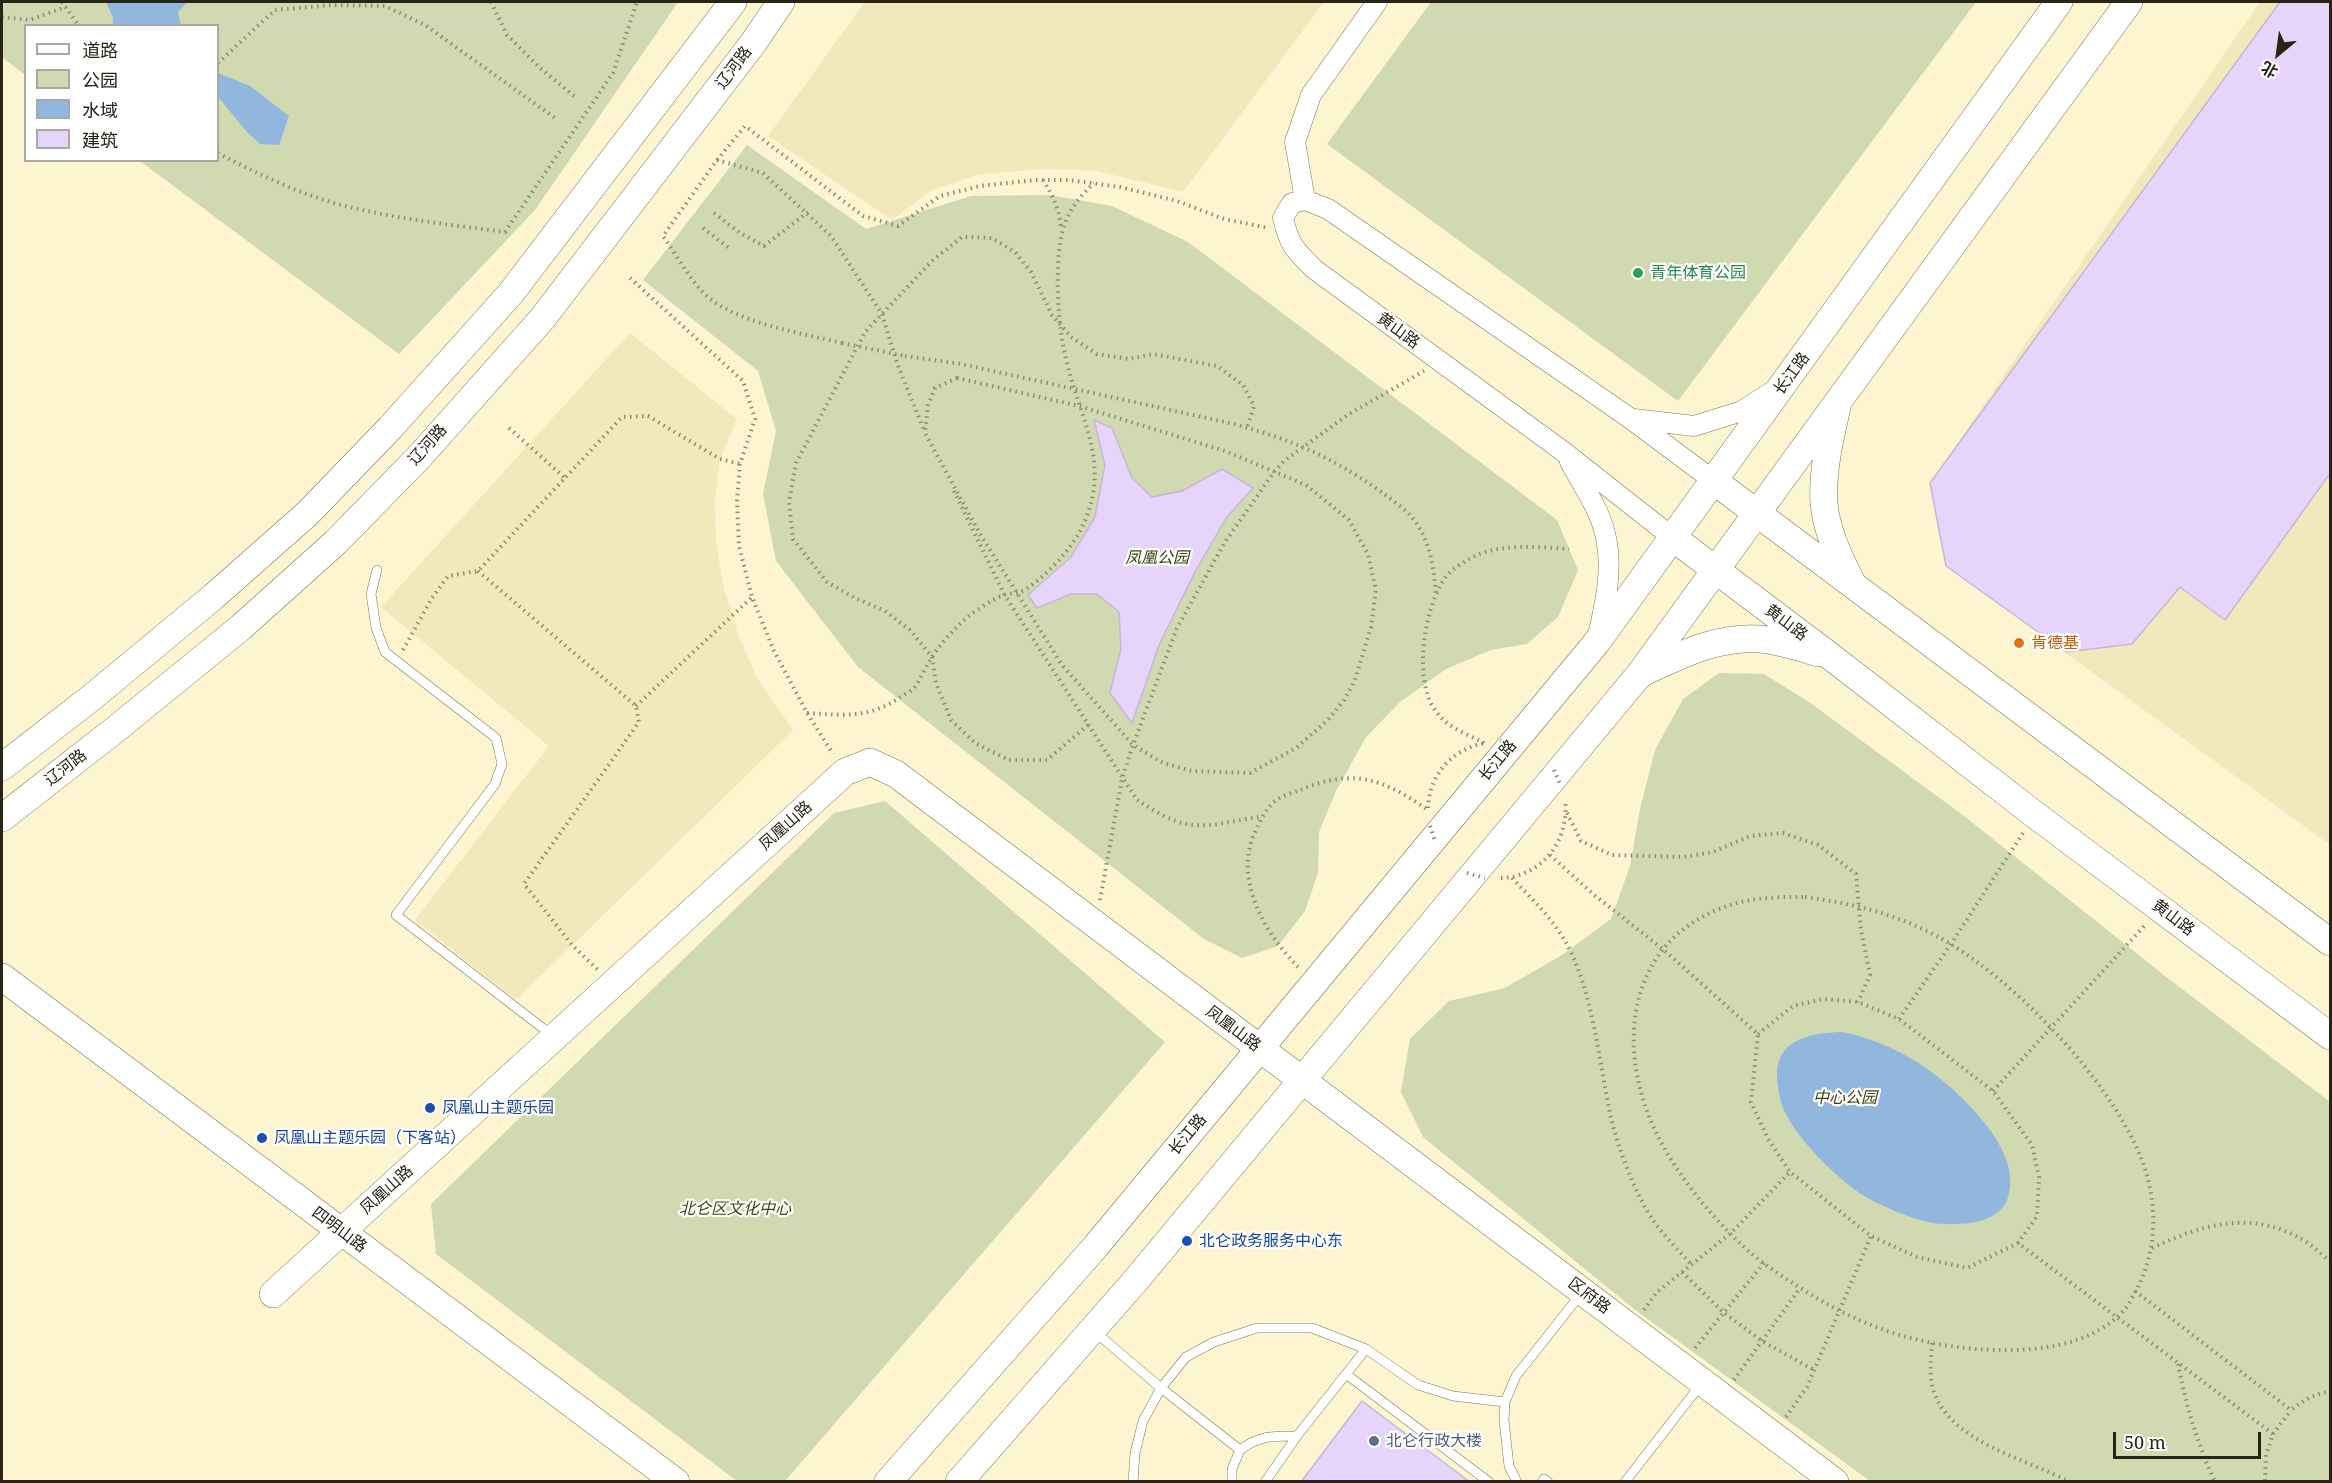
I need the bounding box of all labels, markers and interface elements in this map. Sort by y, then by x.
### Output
legend [24,24,219,162]
north arrow [2248,24,2308,84]
text: 道路 [82,38,118,62]
street label: 辽河路 [712,43,756,93]
text: 北 [2257,56,2282,83]
text: 公园 [82,68,118,92]
text: 水域 [82,98,118,122]
text: 建筑 [82,128,118,152]
place label: 青年体育公园 [1650,263,1746,283]
marker: 青年体育公园 [1631,266,1645,280]
street label: 黄山路 [1373,309,1423,353]
street label: 长江路 [1770,349,1814,399]
street label: 辽河路 [405,421,451,469]
park label: 凤凰公园 [1125,548,1189,568]
street label: 黄山路 [1761,601,1811,645]
place label: 肯德基 [2031,633,2079,653]
marker: 肯德基 [2012,636,2026,650]
street label: 长江路 [1475,736,1521,786]
street label: 辽河路 [41,746,91,790]
street label: 凤凰山路 [756,797,816,855]
street label: 黄山路 [2148,896,2198,940]
street label: 凤凰山路 [1202,1002,1264,1056]
park label: 中心公园 [1813,1088,1877,1108]
place label: 凤凰山主题乐园 [442,1098,554,1118]
marker: 凤凰山主题乐园 [423,1101,437,1115]
street label: 长江路 [1165,1110,1211,1160]
place label: 凤凰山主题乐园（下客站） [274,1128,466,1148]
marker: 凤凰山主题乐园（下客站） [255,1131,269,1145]
street label: 凤凰山路 [357,1161,417,1219]
park label: 北仑区文化中心 [679,1199,791,1219]
street label: 四明山路 [308,1203,370,1257]
place label: 北仑政务服务中心东 [1199,1231,1343,1251]
marker: 北仑政务服务中心东 [1180,1234,1194,1248]
street label: 区府路 [1564,1274,1614,1318]
scale bar [2116,1420,2264,1458]
text: 50 m [2124,1430,2166,1454]
place label: 北仑行政大楼 [1386,1431,1482,1451]
marker: 北仑行政大楼 [1367,1434,1381,1448]

